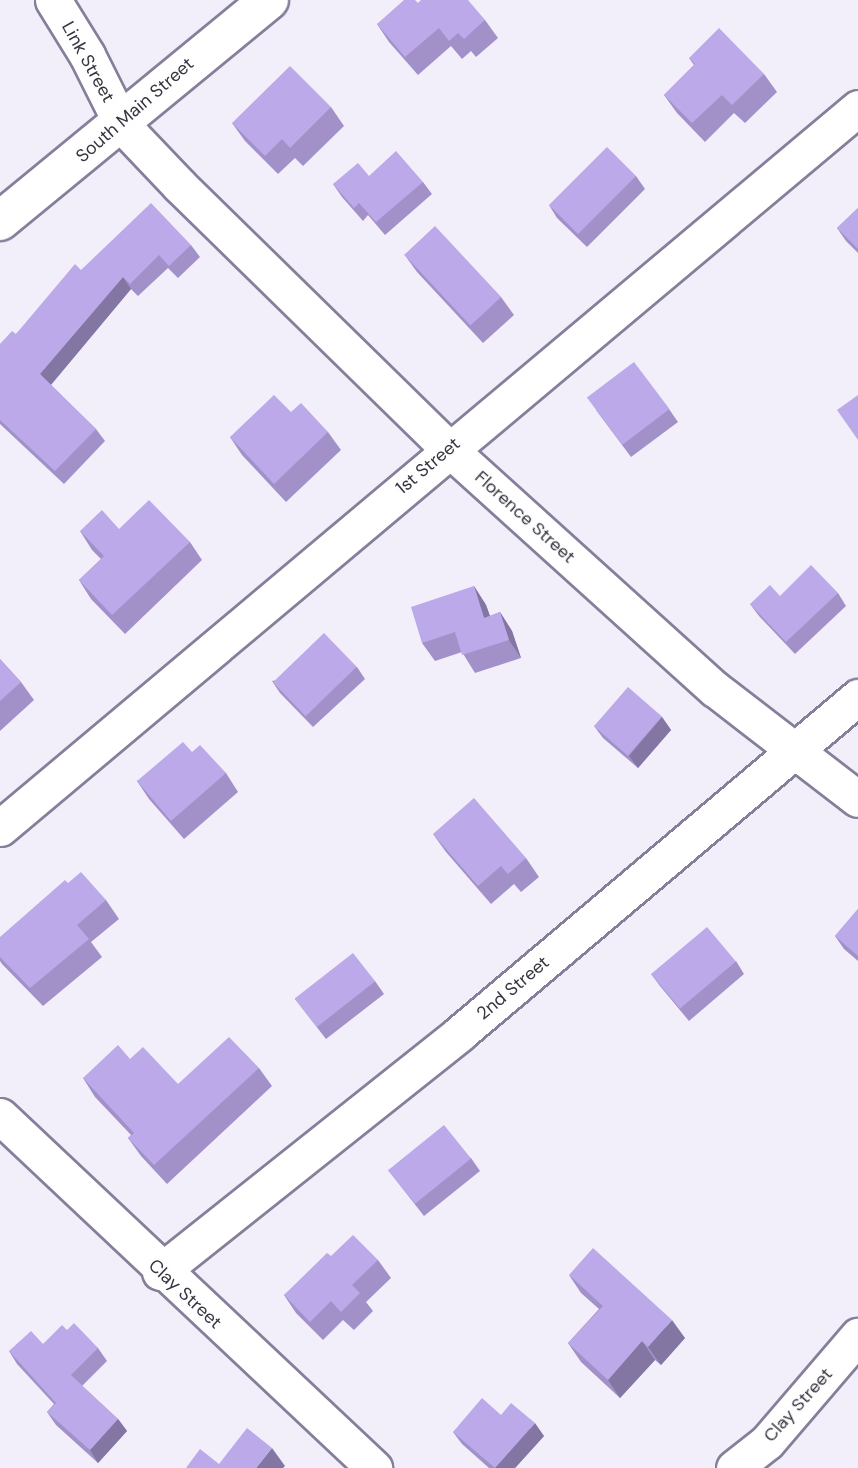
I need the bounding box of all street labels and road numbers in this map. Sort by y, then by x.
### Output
street label: Link Street [57,18,119,106]
street label: South Main Street [72,53,198,167]
street label: 1st Street [392,433,464,499]
street label: Florence Street [470,466,580,568]
street label: 2nd Street [472,952,554,1024]
street label: Clay Street [144,1255,226,1333]
street label: Clay Street [759,1363,837,1447]

